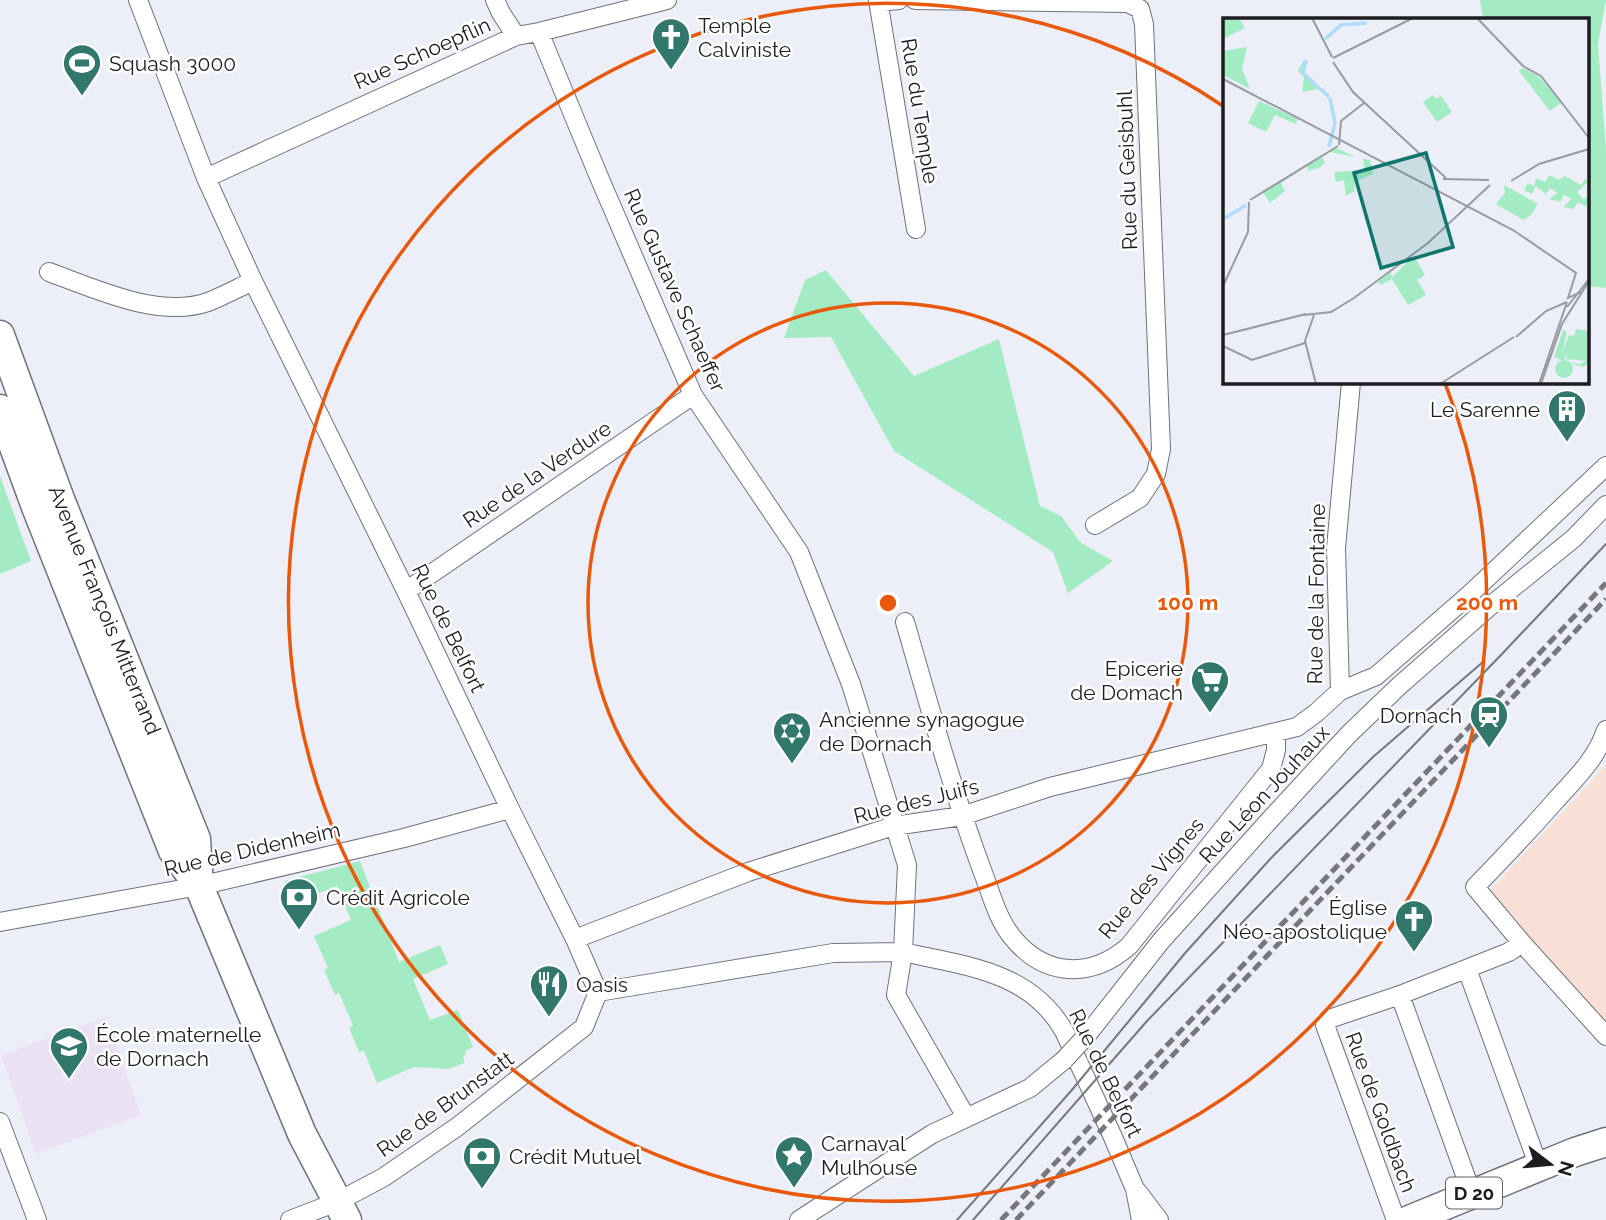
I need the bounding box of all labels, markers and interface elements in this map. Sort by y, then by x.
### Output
street label: Rue Schoepflin [350,12,494,94]
place label: Temple Calviniste [698,13,791,62]
church icon: Temple Calviniste [650,16,692,71]
inset map [1223,18,1588,383]
street label: Rue du Temple [896,36,944,186]
sports icon: Squash 3000 [61,42,103,97]
place label: Squash 3000 [109,51,236,76]
street label: Rue du Geisbuhl [1112,89,1142,250]
street label: Rue Gustave Schaeffer [619,185,731,396]
building icon: Le Sarenne [1546,388,1588,443]
place label: Le Sarenne [1430,397,1540,422]
street label: Rue de la Verdure [458,415,616,533]
street label: Avenue François Mitterrand [44,482,166,738]
street label: Rue de la Fontaine [1302,503,1330,685]
street label: Rue de Belfort [407,560,491,696]
text: 100 m [1158,590,1218,615]
text: 200 m [1456,590,1518,615]
centre of rings [876,591,900,615]
place label: Epicerie de Domach [1070,656,1183,705]
supermarket icon: Epicerie de Domach [1189,659,1231,714]
station icon: Dornach [1468,694,1510,749]
place label: Dornach [1380,703,1462,728]
place label: Ancienne synagogue de Dornach [819,707,1024,756]
synagogue icon: Ancienne synagogue de Dornach [771,710,813,765]
street label: Rue Léon Jouhaux [1194,720,1335,868]
street label: Rue des Juifs [851,773,981,829]
street label: Rue des Vignes [1093,812,1209,944]
street label: Rue de Didenheim [161,817,343,881]
bank icon: Crédit Agricole [278,876,320,931]
place label: Crédit Agricole [326,885,470,910]
place label: Église Néo-apostolique [1223,895,1387,944]
church icon: Église Néo-apostolique [1393,898,1435,953]
restaurant icon: Oasis [528,963,570,1018]
place label: Oasis [576,972,628,997]
street label: Rue de Belfort [1064,1005,1148,1141]
place label: École maternelle de Dornach [96,1022,261,1071]
school or university icon: École maternelle de Dornach [48,1025,90,1080]
street label: Rue de Goldbach [1340,1028,1422,1196]
street label: Rue de Brunstatt [372,1046,518,1162]
north arrow [1515,1129,1585,1199]
place label: Carnaval Mulhouse [821,1131,917,1180]
place icon: Carnaval Mulhouse [773,1134,815,1189]
bank icon: Crédit Mutuel [461,1135,503,1190]
place label: Crédit Mutuel [509,1144,642,1169]
text: N [1554,1159,1579,1179]
road number: D 20 [1446,1177,1502,1208]

